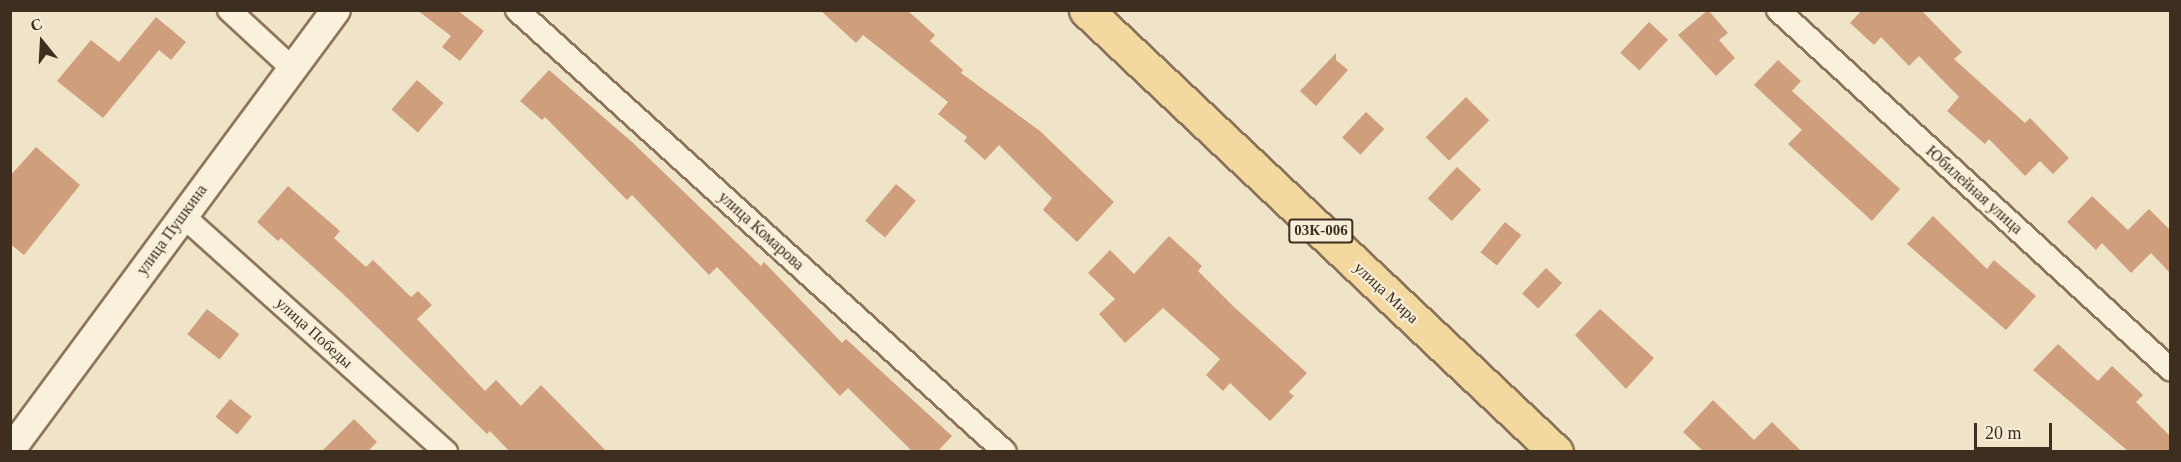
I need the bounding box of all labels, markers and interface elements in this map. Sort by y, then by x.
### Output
north arrow [12,12,72,72]
text: С [28,15,44,34]
street label: Юбилейная улица [1922,142,2026,238]
street label: улица Пушкина [133,181,211,279]
street label: улица Комарова [714,188,808,274]
road number: 03К-006 [1288,219,1354,243]
street label: улица Мира [1350,258,1422,328]
street label: улица Победы [272,293,356,373]
scale bar [1977,411,2055,449]
text: 20 m [1985,423,2022,443]

